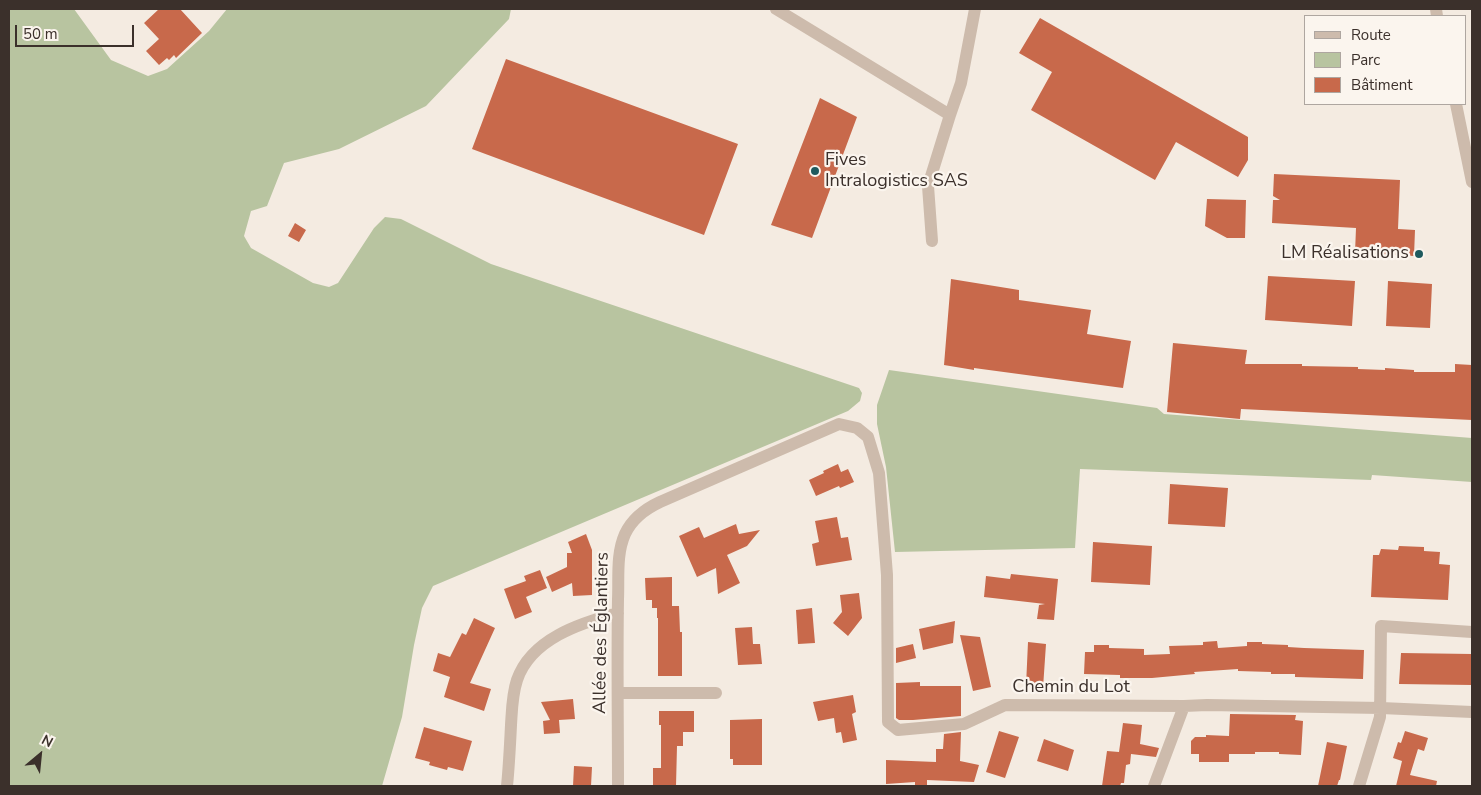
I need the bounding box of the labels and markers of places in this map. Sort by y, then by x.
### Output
place label: Fives Intralogistics SAS [825,150,968,192]
marker: Fives Intralogistics SAS [809,165,821,177]
place label: LM Réalisations [1281,243,1409,265]
marker: LM Réalisations [1413,248,1425,260]

